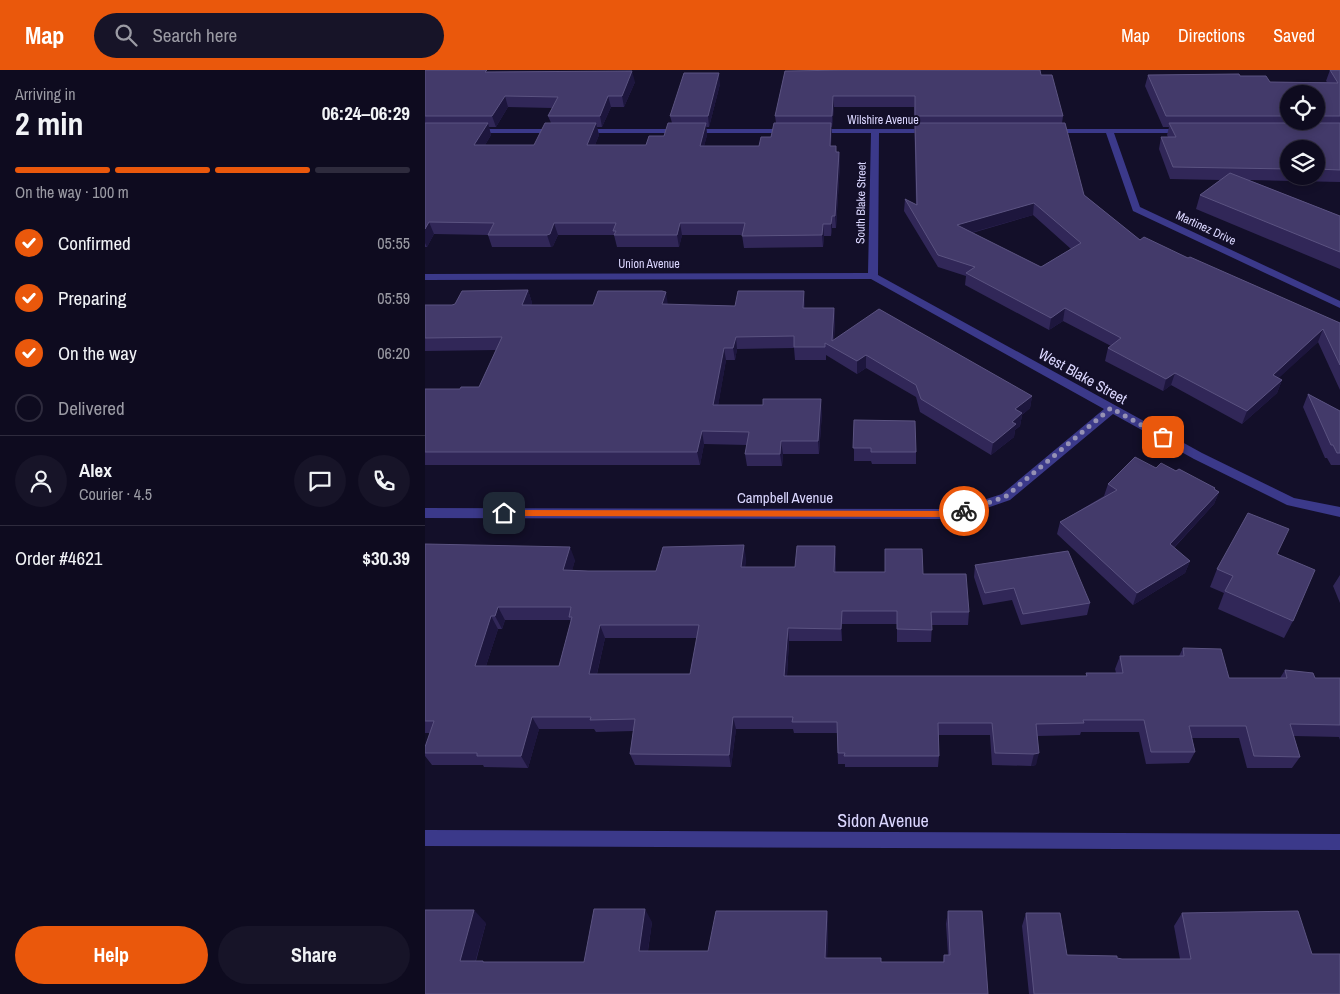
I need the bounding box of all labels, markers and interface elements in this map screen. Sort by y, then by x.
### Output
search box [94,13,444,58]
text: Map [25,19,64,51]
icon: search [112,21,140,49]
text: Search here [152,22,237,48]
text: Map [1121,23,1150,48]
text: Directions [1178,23,1245,48]
text: Saved [1273,23,1315,48]
text: Arriving in [15,83,76,105]
map controls [1280,85,1325,185]
button: locate [1280,85,1325,130]
text: 06:24–06:29 [322,100,410,126]
text: 2 min [15,102,84,145]
street label: Wilshire Avenue [847,112,919,128]
button: layers [1280,140,1325,185]
street label: South Blake Street [852,162,870,244]
text: On the way · 100 m [15,181,129,203]
street label: Martinez Drive [1173,207,1239,249]
icon: check [15,229,43,257]
text: Confirmed [58,230,131,256]
text: 05:55 [377,232,410,254]
street label: Union Avenue [618,256,680,272]
icon: check [15,284,43,312]
text: Preparing [58,285,126,311]
text: 05:59 [377,287,410,309]
icon: check [15,339,43,367]
text: On the way [58,340,137,366]
text: 06:20 [377,342,410,364]
street label: West Blake Street [1035,343,1132,409]
text: Delivered [58,395,125,421]
pin [1142,416,1184,458]
icon: bag [1149,423,1177,451]
button: person [15,455,67,507]
button: chat [294,455,346,507]
button: phone [358,455,410,507]
text: Alex [79,457,112,483]
text: Courier · 4.5 [79,483,152,505]
courier [939,486,989,536]
street label: Campbell Avenue [737,487,833,508]
pin [483,492,525,534]
icon: bike [950,497,978,525]
icon: home [490,499,518,527]
text: Order #4621 [15,545,102,571]
text: $30.39 [362,545,410,571]
street label: Sidon Avenue [837,808,929,833]
button: Help [15,926,208,984]
button: Share [218,926,410,984]

